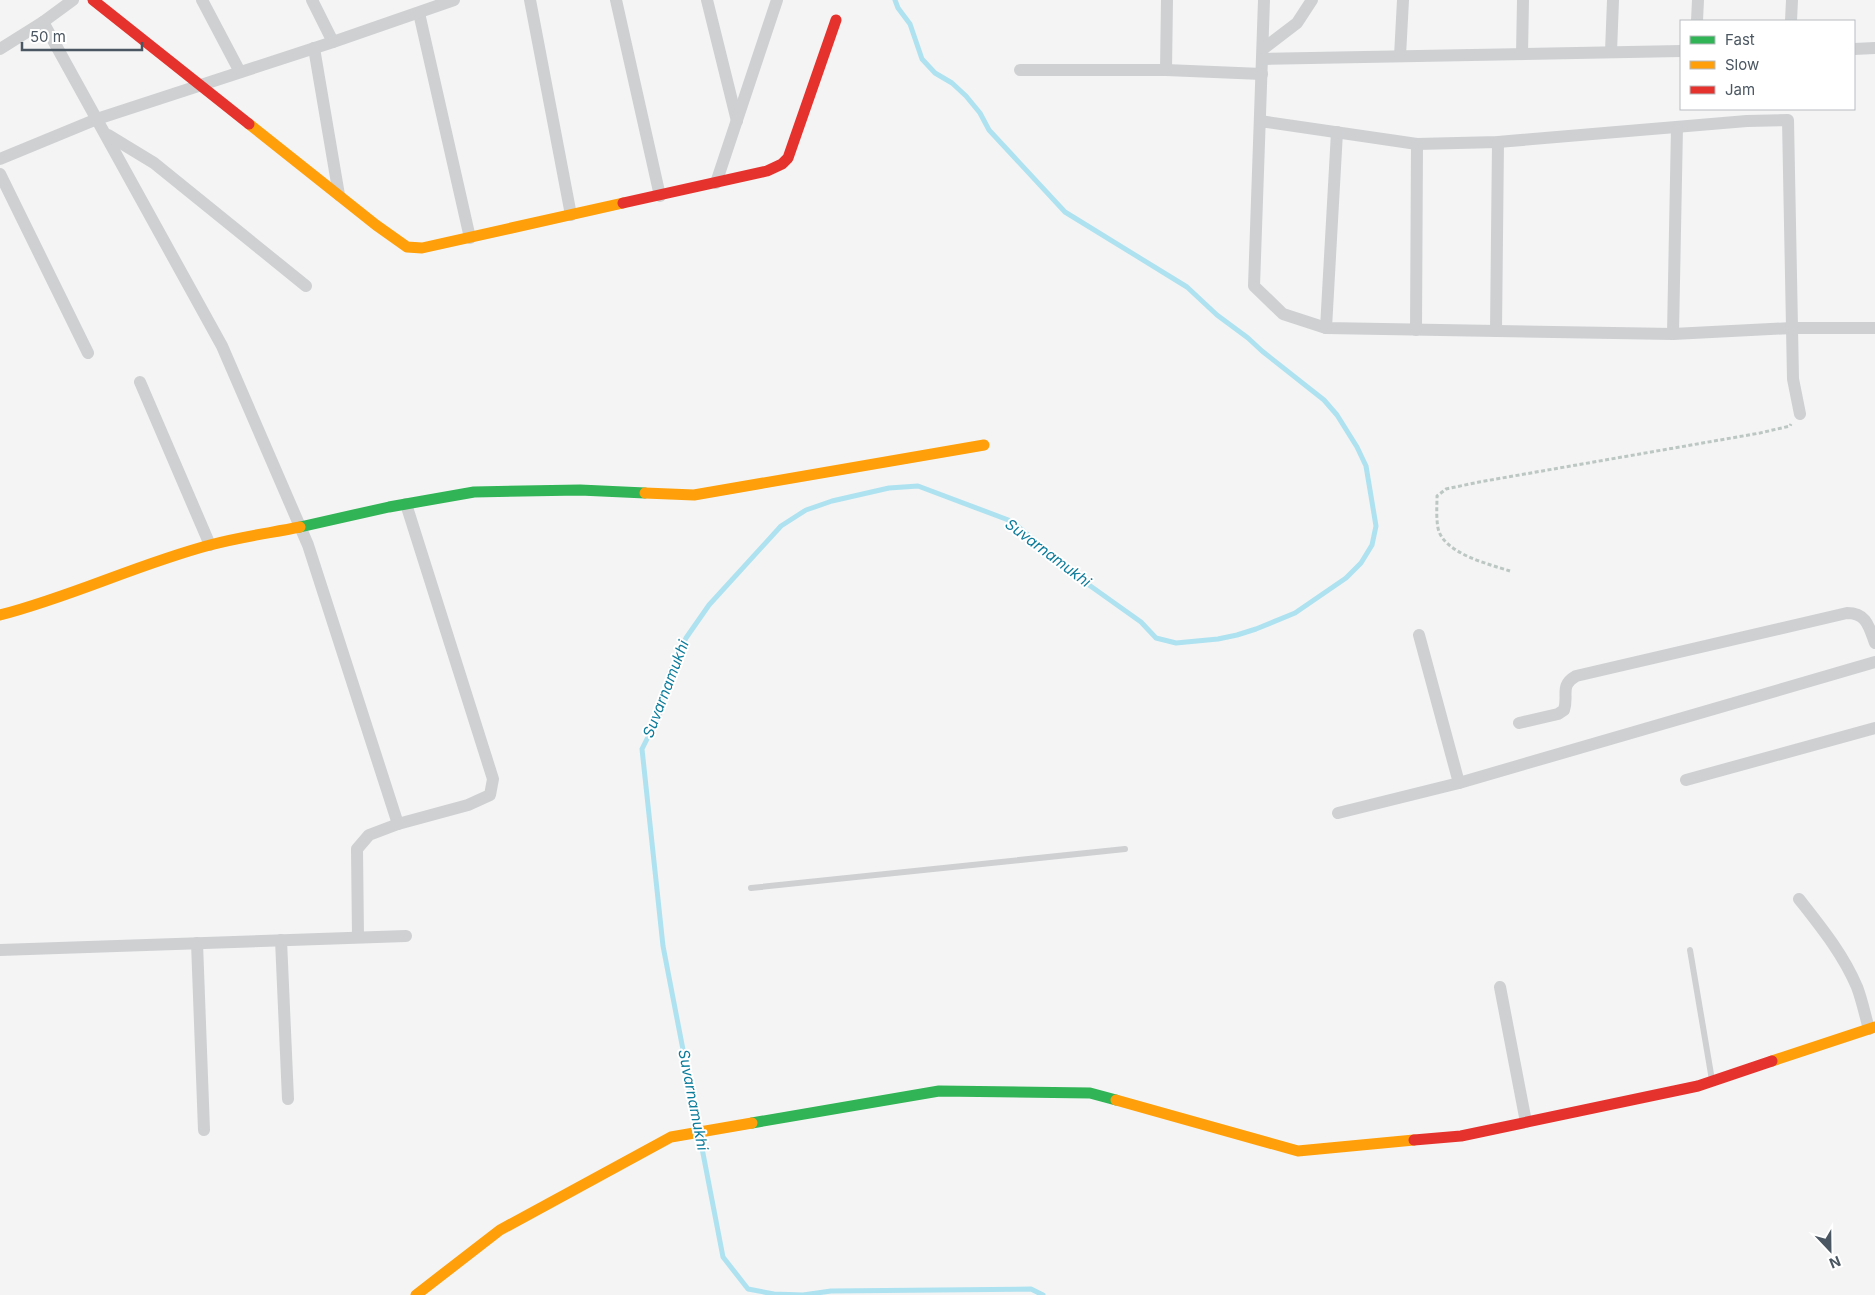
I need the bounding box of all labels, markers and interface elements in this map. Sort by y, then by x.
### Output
scale bar [22,20,142,52]
legend [1680,20,1855,110]
text: 50 m [30,27,66,46]
text: Fast [1725,30,1755,49]
text: Slow [1725,55,1759,74]
text: Jam [1725,80,1755,99]
water label: Suvarnamukhi [1002,514,1095,591]
water label: Suvarnamukhi [638,637,693,740]
water label: Suvarnamukhi [674,1048,713,1152]
north arrow [1805,1225,1855,1275]
text: N [1827,1253,1843,1272]

